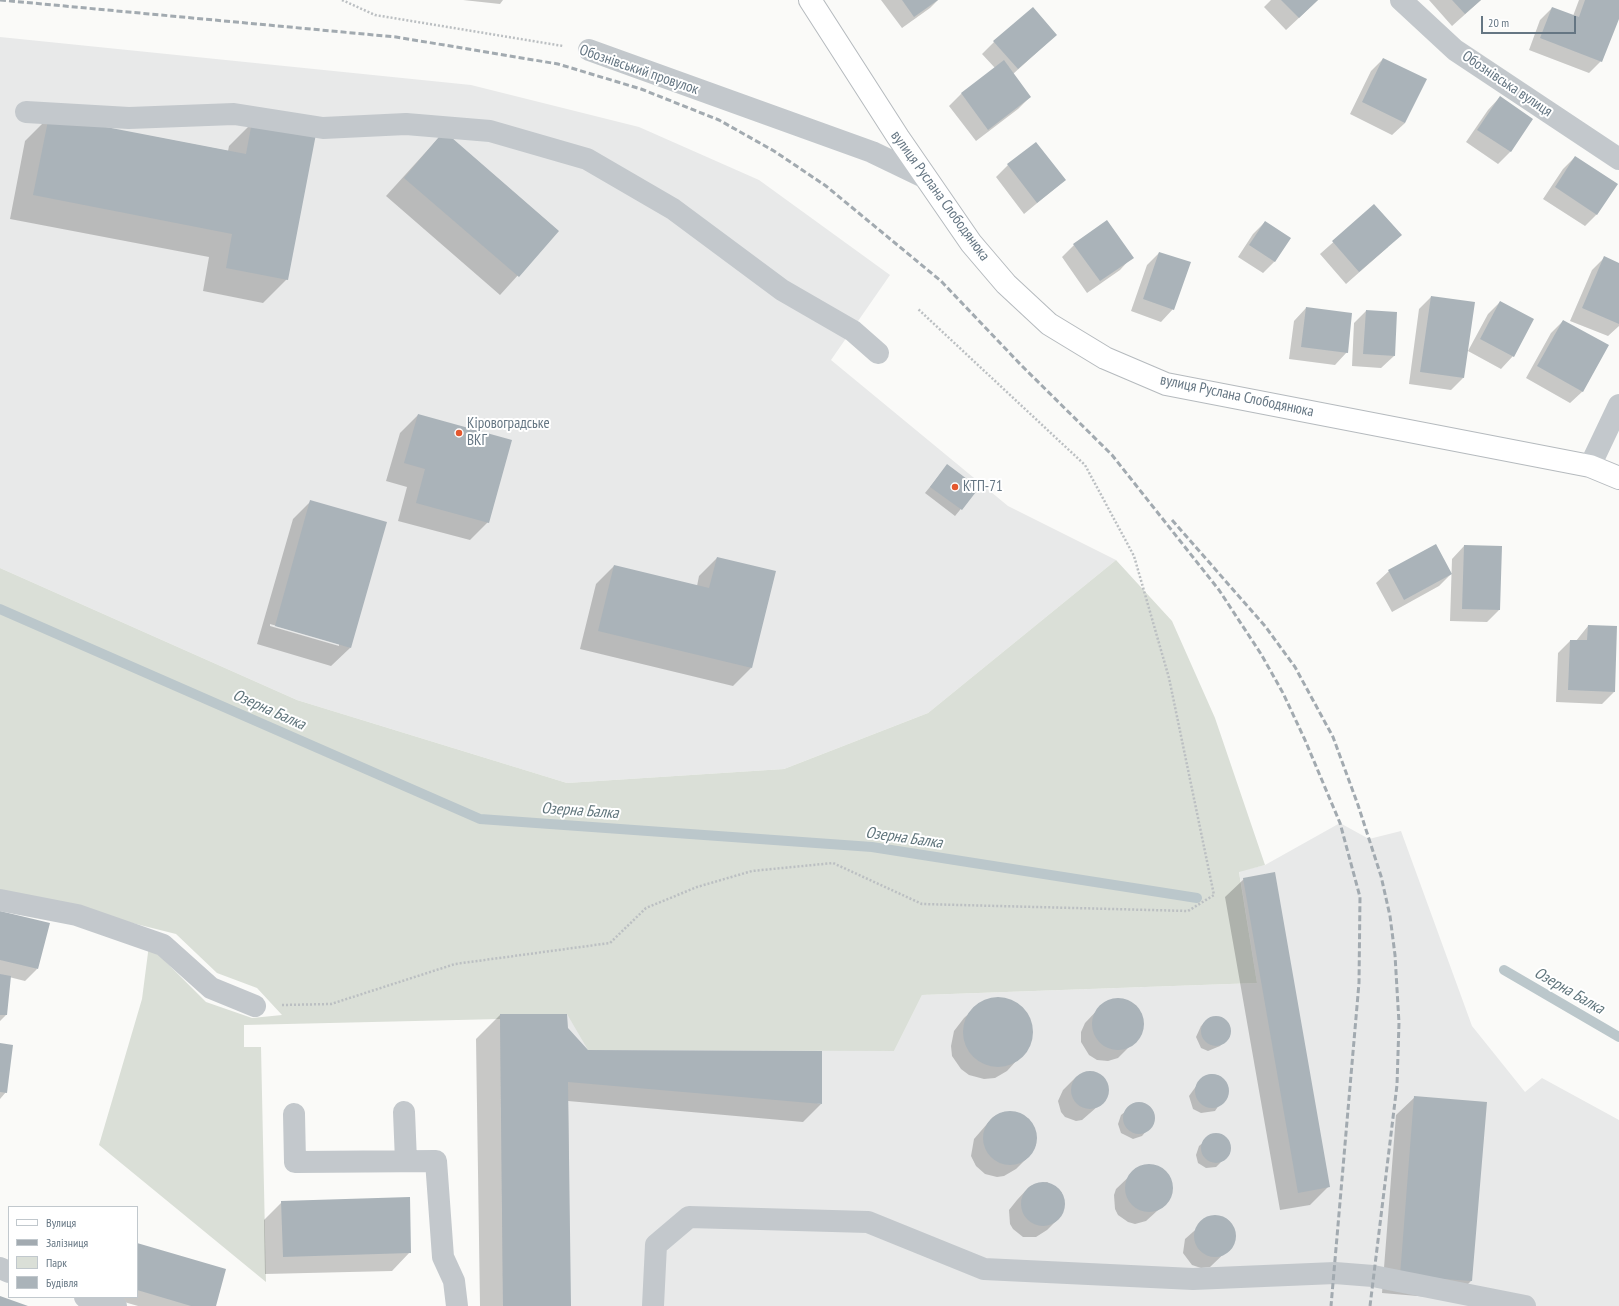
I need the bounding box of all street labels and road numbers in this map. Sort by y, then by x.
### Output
street label: Обознівський провулок [577,41,701,99]
street label: Обознівська вулиця [1458,47,1556,121]
street label: вулиця Руслана Слободянюка [887,127,993,265]
street label: вулиця Руслана Слободянюка [1159,371,1315,421]

